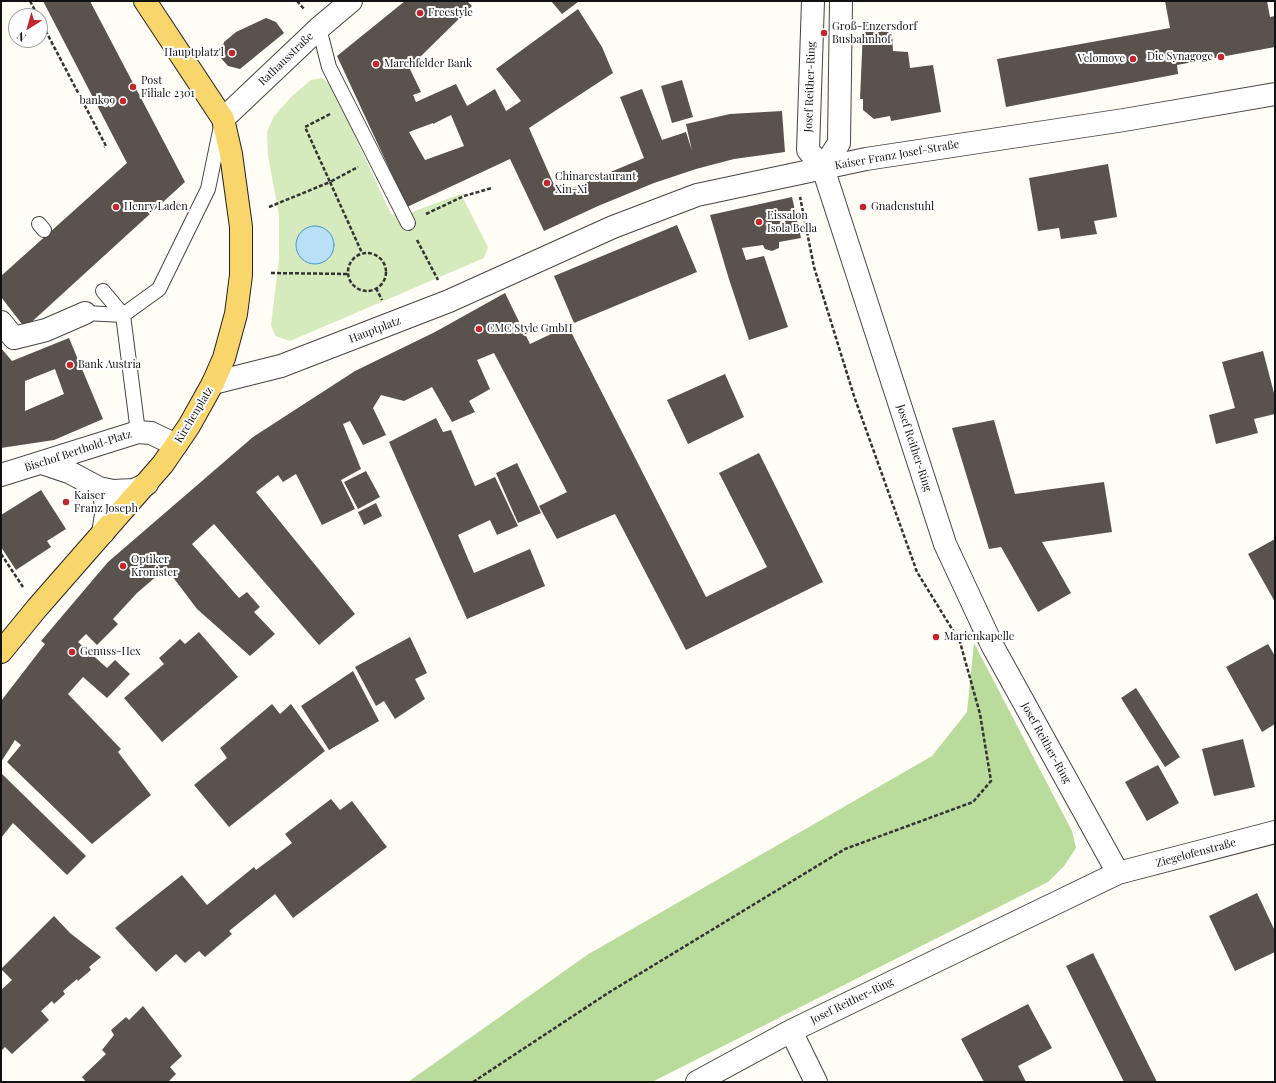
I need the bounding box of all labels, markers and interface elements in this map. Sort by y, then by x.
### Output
place label: Freestyle [428,6,473,20]
north arrow [8,8,48,48]
marker: Freestyle [415,8,425,18]
place label: Groß-Enzersdorf Busbahnhof [832,20,917,46]
marker: Groß-Enzersdorf Busbahnhof [819,28,829,38]
text: N [13,29,29,46]
street label: Rathausstraße [256,30,316,88]
street label: Josef Reither-Ring [802,41,818,133]
place label: Hauptplatz'l [164,46,224,60]
marker: Hauptplatz'l [227,48,237,58]
place label: Die Synagoge [1147,50,1213,64]
place label: Velomove [1078,52,1125,66]
marker: Die Synagoge [1216,52,1226,62]
marker: Velomove [1128,54,1138,64]
place label: Marchfelder Bank [384,57,472,71]
marker: Marchfelder Bank [371,59,381,69]
place label: Post Filiale 2301 [141,74,195,100]
marker: Post Filiale 2301 [128,82,138,92]
place label: bank99 [80,94,115,108]
marker: bank99 [118,96,128,106]
street label: Kaiser Franz Josef-Straße [834,138,960,172]
place label: Chinarestaurant Xin-Xi [555,170,636,196]
marker: Chinarestaurant Xin-Xi [542,178,552,188]
place label: Henry Laden [124,200,188,214]
place label: Gnadenstuhl [871,200,934,214]
marker: Henry Laden [111,202,121,212]
marker: Gnadenstuhl [858,202,868,212]
place label: Eissalon Isola Bella [767,209,817,235]
marker: Eissalon Isola Bella [754,217,764,227]
street label: Hauptplatz [347,314,403,346]
place label: CMC Style GmbH [487,322,573,336]
marker: CMC Style GmbH [474,324,484,334]
place label: Bank Austria [78,358,141,372]
marker: Bank Austria [65,360,75,370]
street label: Kirchenplatz [172,385,216,445]
street label: Josef Reither-Ring [894,403,934,493]
street label: Bischof Berthold-Platz [23,427,133,475]
place label: Kaiser Franz Joseph [74,489,138,515]
marker: Kaiser Franz Joseph [61,497,71,507]
place label: Optiker Kronister [131,553,178,579]
marker: Optiker Kronister [118,561,128,571]
place label: Marienkapelle [944,630,1014,644]
marker: Marienkapelle [931,632,941,642]
place label: Genuss-Hex [80,645,141,659]
marker: Genuss-Hex [67,647,77,657]
street label: Josef Reither-Ring [1018,700,1074,786]
street label: Ziegelofenstraße [1154,836,1238,870]
street label: Josef Reither-Ring [808,975,896,1027]

